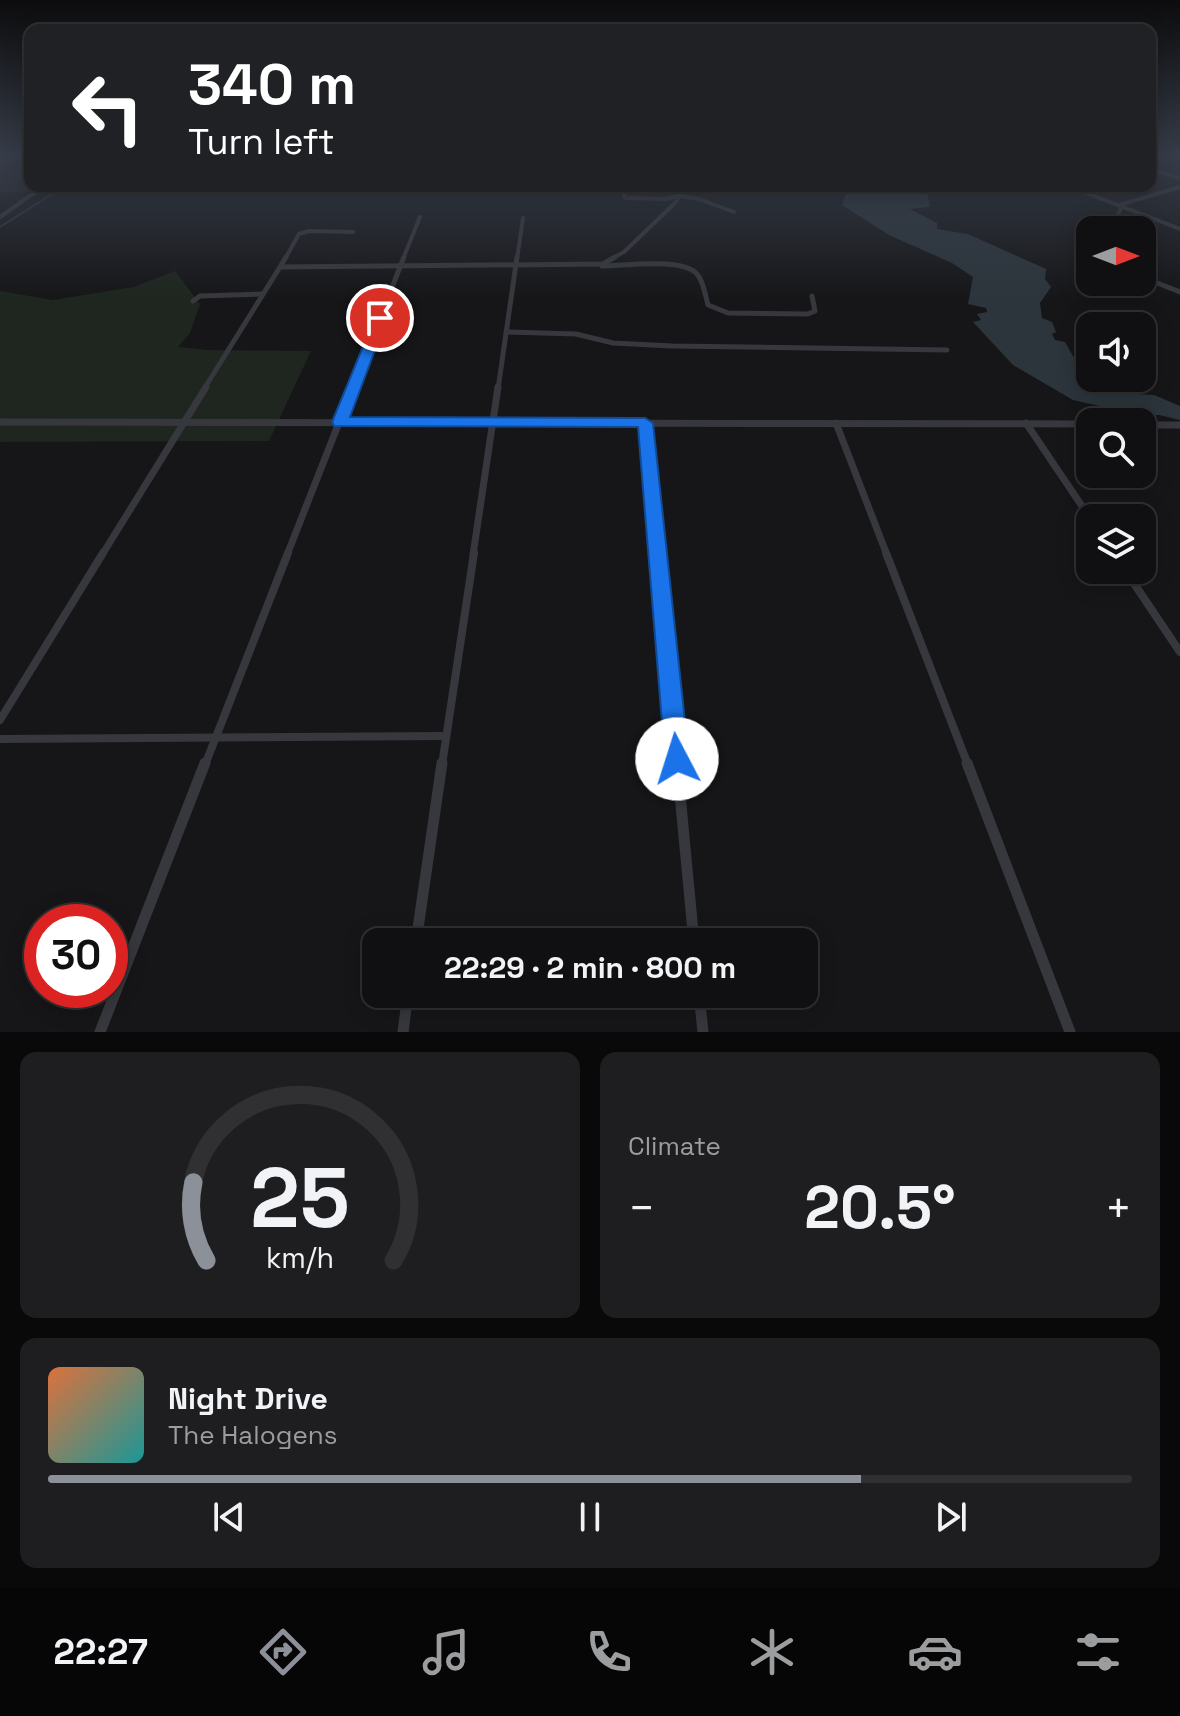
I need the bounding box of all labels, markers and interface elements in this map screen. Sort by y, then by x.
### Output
text: 340 m [188,49,356,120]
icon: left [56,56,160,160]
text: Turn left [188,119,335,165]
north arrow [1076,216,1156,296]
map controls [1076,216,1156,584]
pin [346,284,414,352]
icon: arrive [358,296,402,340]
button: sound [1076,312,1156,392]
button: search [1076,408,1156,488]
button: layers [1076,504,1156,584]
position arrow [635,717,719,801]
speed limit sign: 30 [24,904,128,1008]
text: 22:29 · 2 min · 800 m [444,948,736,987]
text: Climate [628,1129,721,1163]
text: 25 [250,1145,350,1251]
text: 20.5° [804,1169,956,1246]
text: − [628,1180,655,1236]
text: + [1105,1180,1132,1236]
text: km/h [266,1240,334,1276]
text: Night Drive [168,1379,328,1418]
text: The Halogens [168,1418,337,1452]
icon: previous [207,1495,251,1539]
icon: pause [568,1495,612,1539]
icon: next [929,1495,973,1539]
icon: directions [255,1624,311,1680]
icon: music [418,1624,474,1680]
icon: phone [581,1624,637,1680]
icon: climate [744,1624,800,1680]
icon: car [907,1624,963,1680]
icon: filters [1070,1624,1126,1680]
text: 22:27 [54,1629,148,1675]

